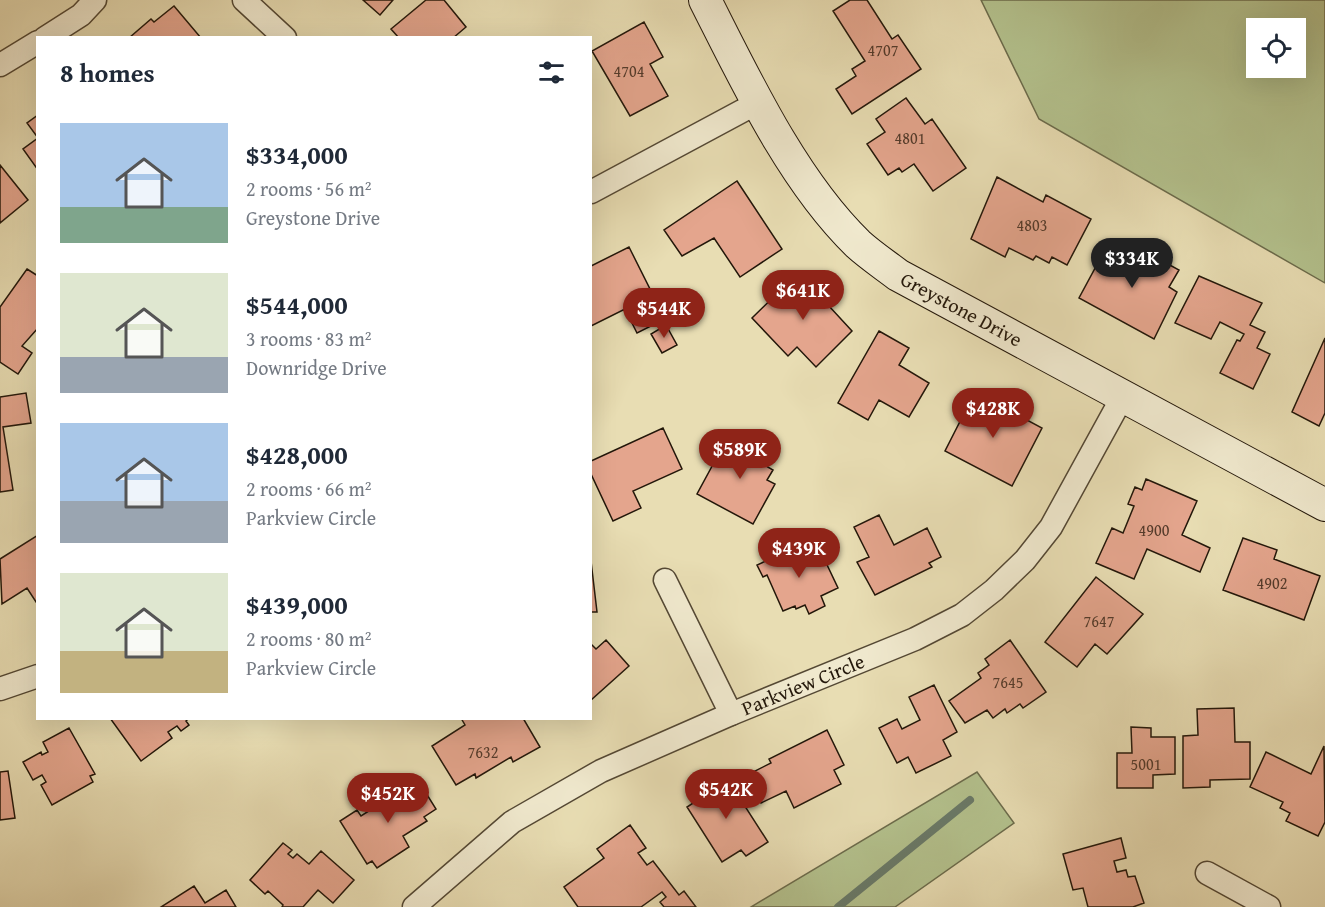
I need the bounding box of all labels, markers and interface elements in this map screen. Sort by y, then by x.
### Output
map controls [1246,18,1306,78]
button: locate [1246,18,1306,78]
house number: 4707 [868,38,899,62]
text: 8 homes [60,53,155,92]
icon: filters [535,56,568,89]
house number: 4704 [614,59,645,83]
house number: 4801 [895,126,925,150]
text: $334,000 [246,135,348,174]
icon: home [108,147,180,219]
text: 2 rooms · 56 m² [246,174,372,203]
text: Greystone Drive [246,203,380,232]
house number: 4803 [1017,213,1047,237]
pin: $334K [1090,238,1174,289]
text: $334K [1105,243,1159,272]
street label: Greystone Drive [896,264,1028,353]
pin: $641K [761,270,845,321]
text: $641K [776,275,830,304]
text: $544,000 [246,285,348,324]
pin: $544K [622,288,706,339]
text: $544K [637,293,691,322]
icon: home [108,297,180,369]
text: 3 rooms · 83 m² [246,324,372,353]
text: Downridge Drive [246,353,387,382]
pin: $428K [951,388,1035,439]
text: $428K [966,393,1020,422]
pin: $589K [698,429,782,480]
text: $589K [713,434,767,463]
text: $428,000 [246,435,348,474]
icon: home [108,447,180,519]
text: 2 rooms · 66 m² [246,474,372,503]
text: Parkview Circle [246,503,376,532]
house number: 4900 [1139,518,1170,542]
pin: $439K [757,528,841,579]
text: $439K [772,533,826,562]
house number: 4902 [1257,571,1287,595]
text: $439,000 [246,585,348,624]
icon: home [108,597,180,669]
house number: 7647 [1084,609,1115,633]
text: 2 rooms · 80 m² [246,624,372,653]
street label: Parkview Circle [737,646,869,722]
text: Parkview Circle [246,653,376,682]
house number: 7645 [993,670,1023,694]
house number: 7632 [468,740,498,764]
house number: 5001 [1131,752,1161,776]
pin: $542K [684,769,768,820]
pin: $452K [346,773,430,824]
text: $542K [699,774,753,803]
text: $452K [361,778,415,807]

